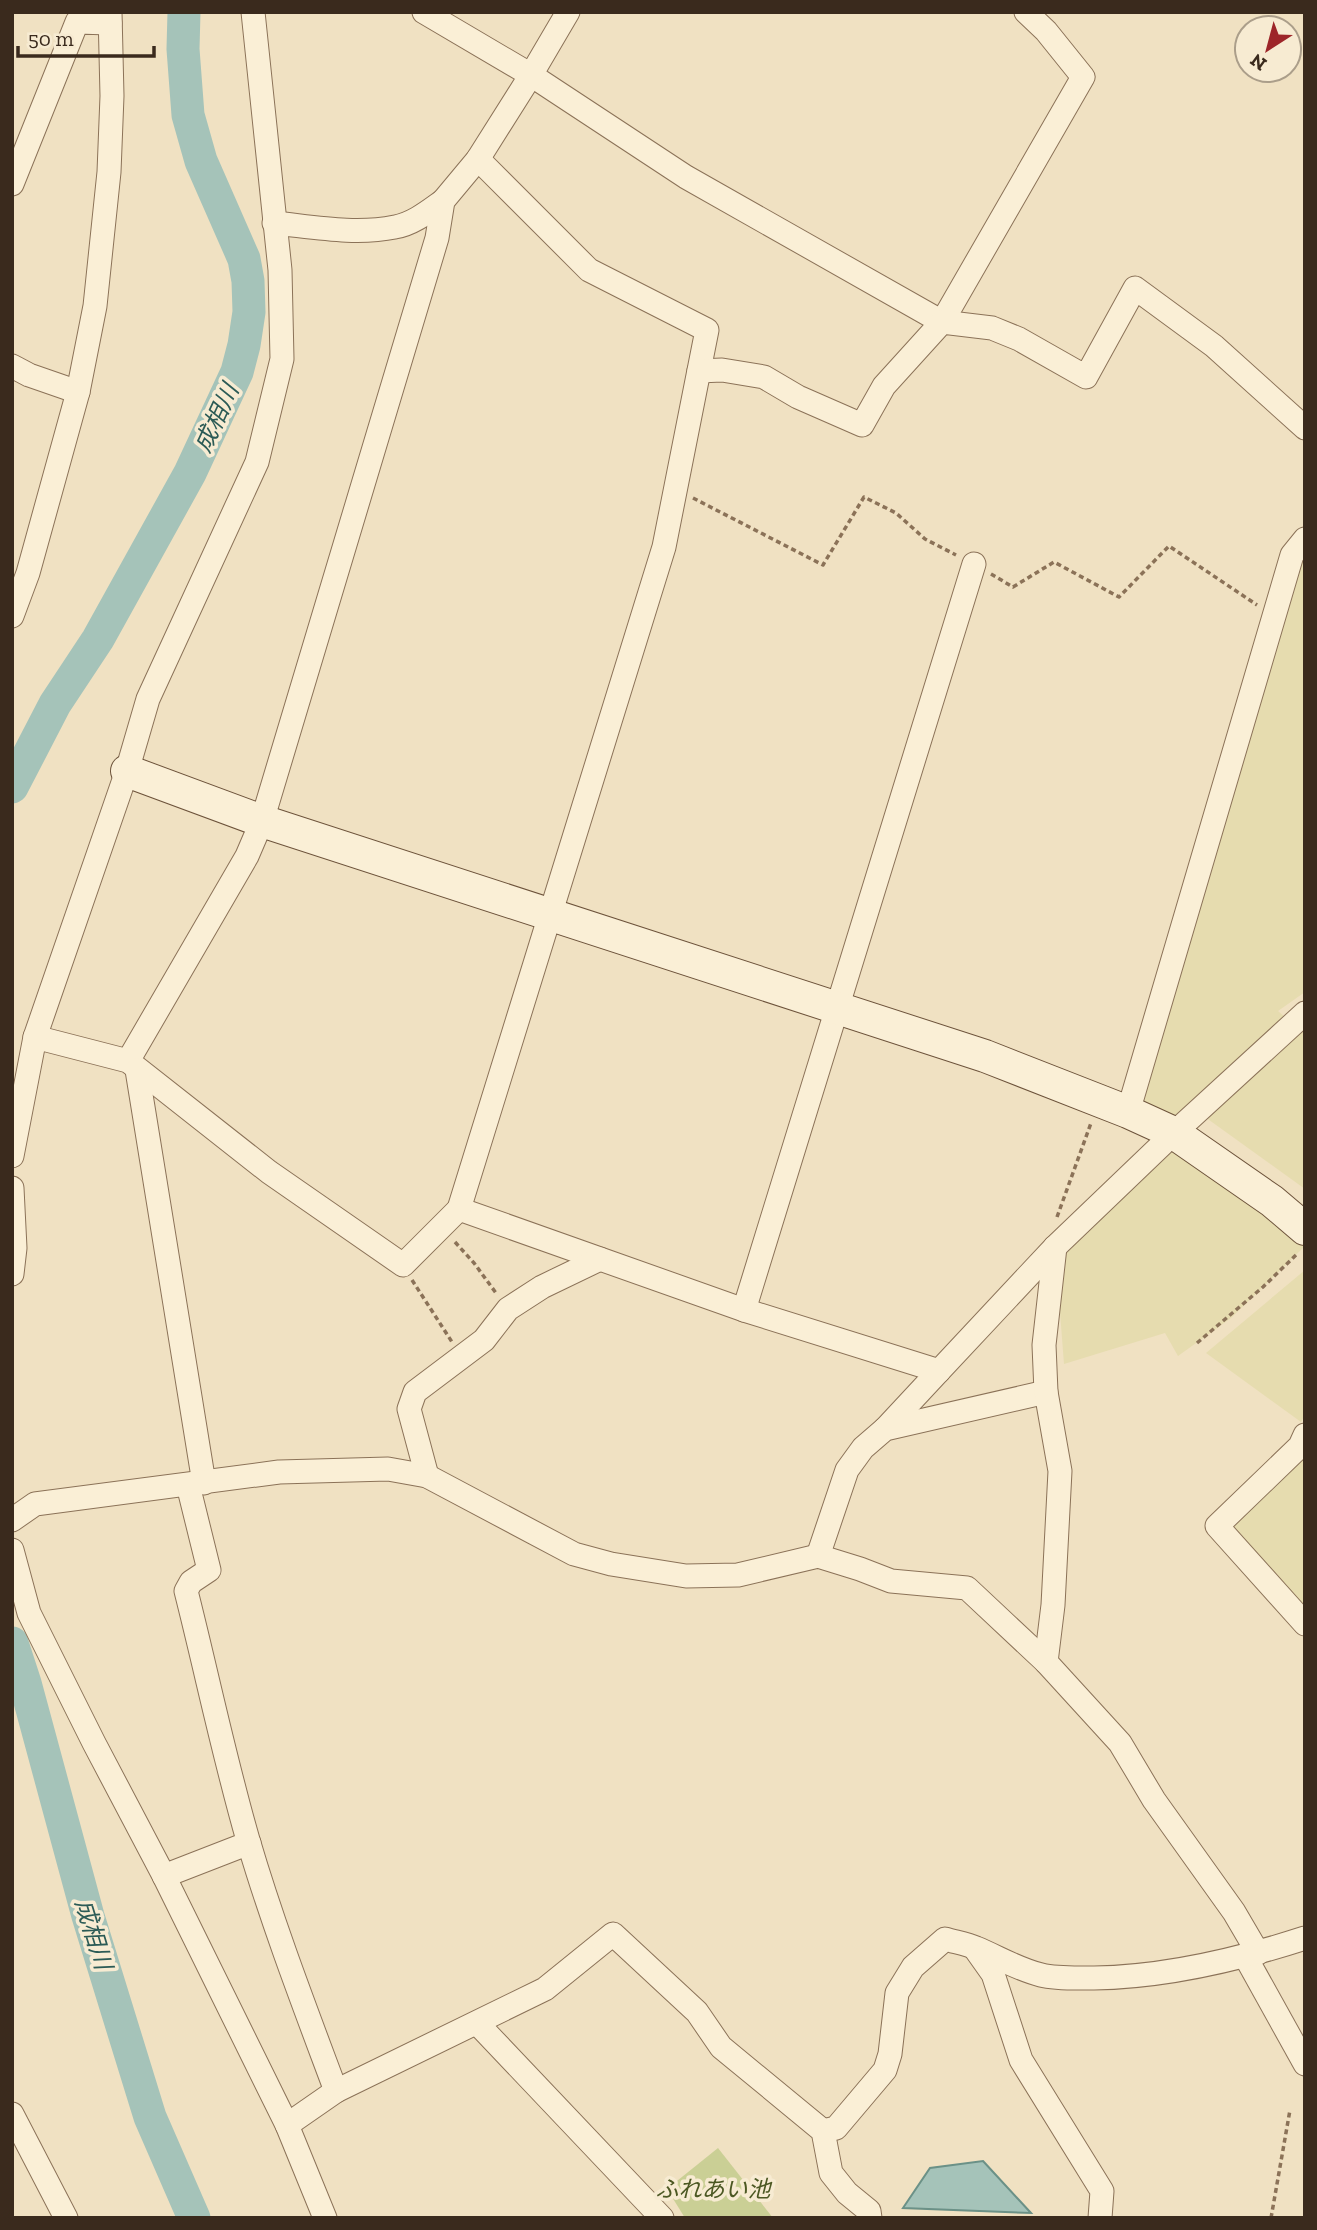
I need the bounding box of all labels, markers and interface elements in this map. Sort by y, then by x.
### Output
scale bar [18,14,154,58]
north arrow [1233,14,1303,84]
text: 50 m [28,26,74,51]
text: N [1246,49,1271,76]
water label: 成相川 [188,377,246,457]
water label: 成相川 [70,1895,119,1976]
park label: ふれあい池 [656,2175,773,2203]

